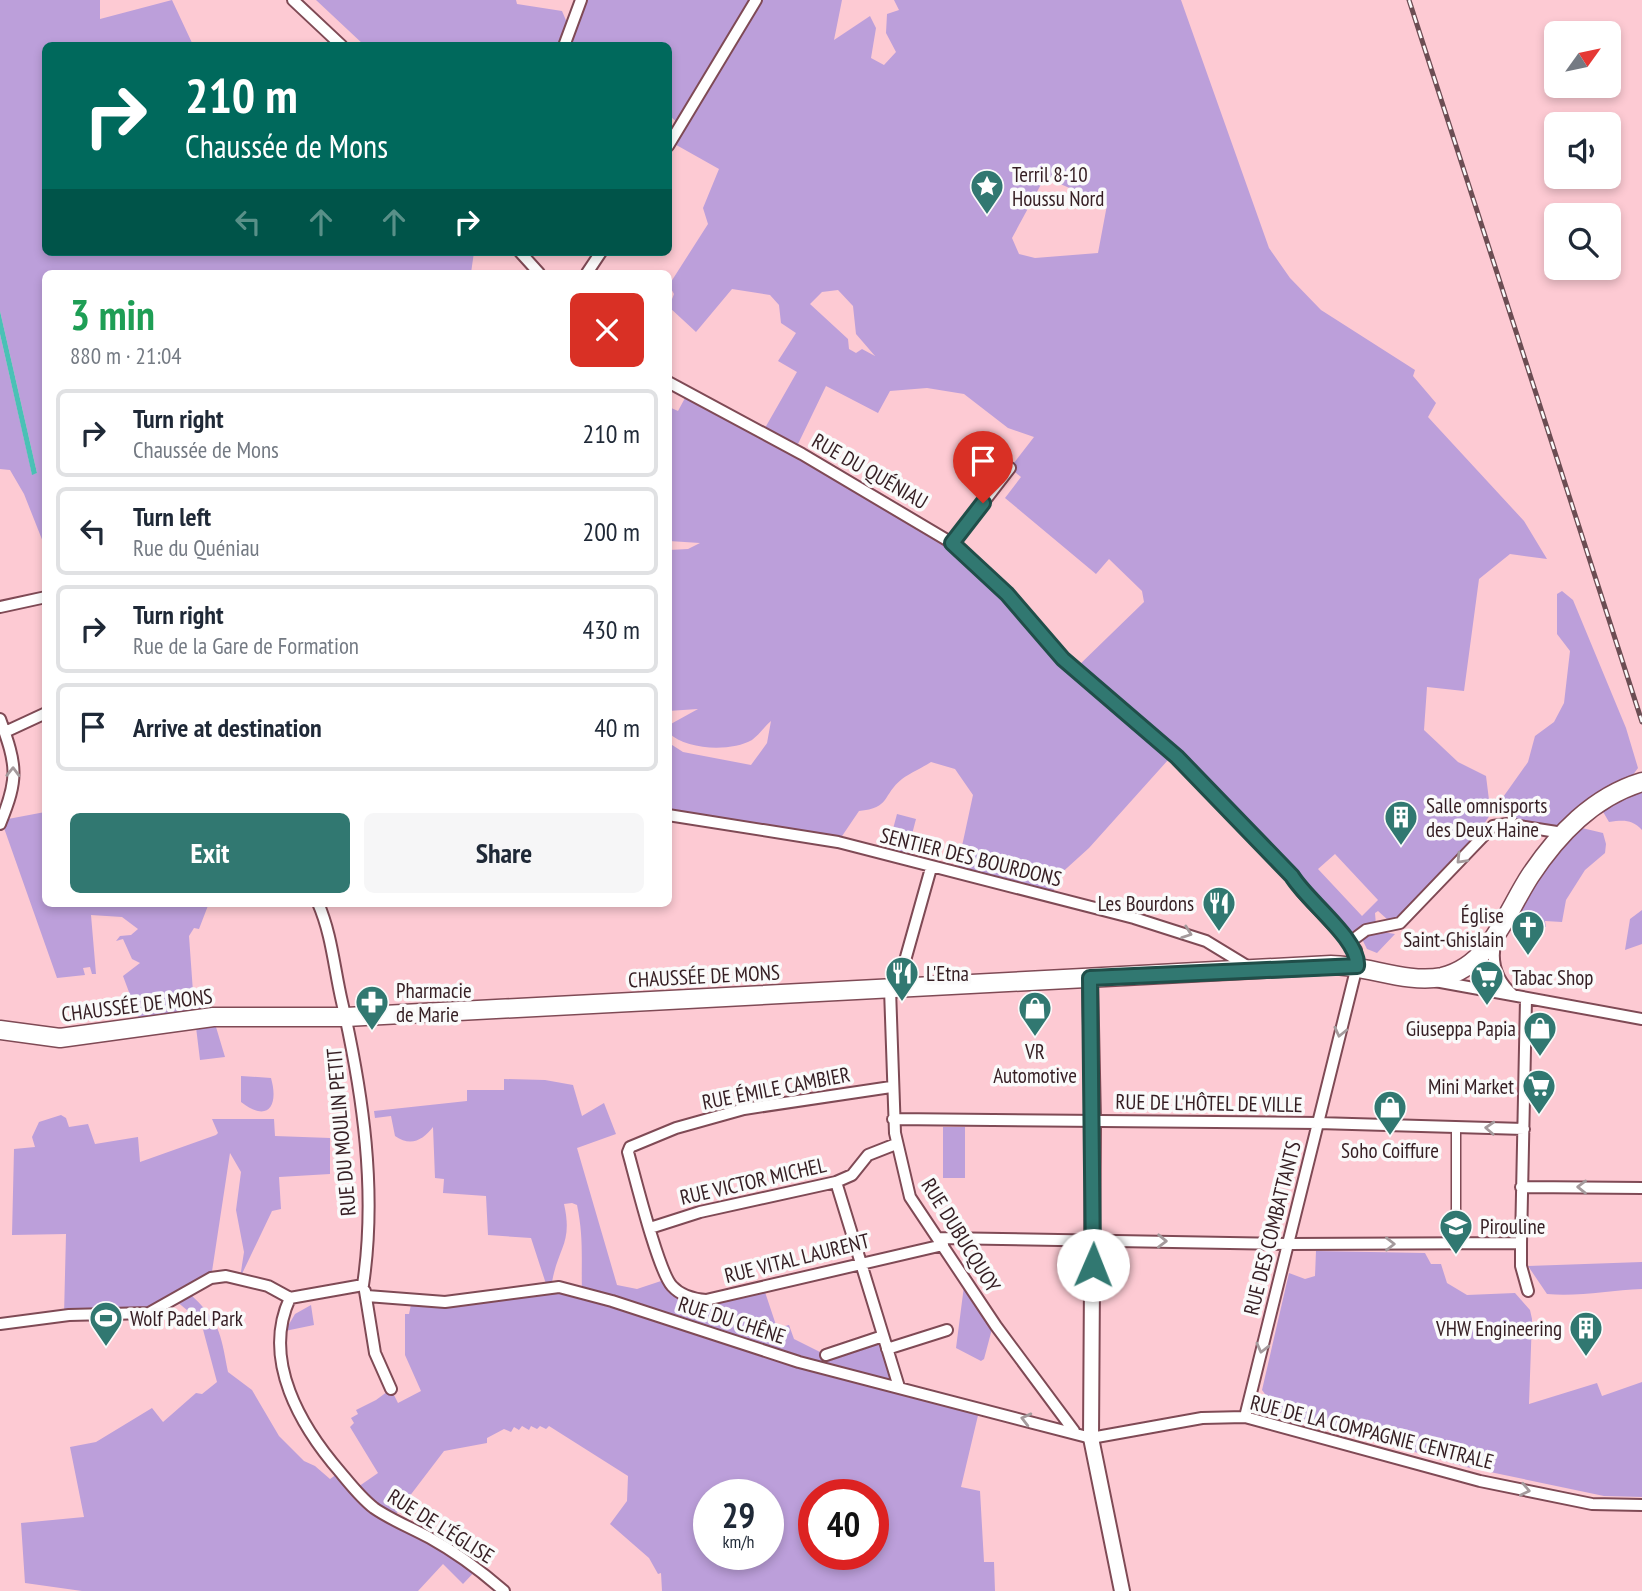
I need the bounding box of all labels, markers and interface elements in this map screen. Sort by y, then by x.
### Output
north arrow [1544,21,1620,98]
map controls [1544,21,1621,280]
text: 210 m [185,63,298,127]
icon: right [70,70,161,161]
button: sound [1544,112,1621,189]
text: Chaussée de Mons [185,125,388,167]
place label: Terril 8-10 Houssu Nord [1012,161,1104,212]
place icon: Terril 8-10 Houssu Nord [968,167,1006,216]
icon: left [229,203,267,241]
icon: ahead [302,203,340,241]
icon: ahead [375,203,413,241]
icon: right [448,203,486,241]
button: search [1544,203,1621,280]
text: 3 min [70,287,155,342]
button: close [570,293,644,367]
text: 880 m · 21:04 [70,341,182,370]
text: Turn right [133,402,224,435]
icon: right [74,414,112,452]
text: 210 m [582,417,640,450]
street label: RUE DU QUÉNIAU [807,427,933,515]
pin [953,431,1013,503]
text: Chaussée de Mons [133,435,279,464]
icon: arrive [964,442,1002,480]
text: Turn left [133,500,211,533]
icon: left [74,512,112,550]
text: 200 m [582,515,640,548]
text: Rue du Quéniau [133,533,260,562]
text: Turn right [133,598,224,631]
icon: right [74,610,112,648]
text: 430 m [582,613,640,646]
text: Rue de la Gare de Formation [133,631,359,660]
icon: arrive [74,708,112,746]
text: Arrive at destination [133,711,322,744]
text: 40 m [594,711,640,744]
one-way arrow [6,766,21,777]
place label: Salle omnisports des Deux Haine [1426,792,1547,843]
building icon: Salle omnisports des Deux Haine [1382,798,1420,847]
button: Exit [70,813,350,893]
button: Share [364,813,644,893]
street label: SENTIER DES BOURDONS [878,821,1064,893]
one-way arrow [1457,851,1470,864]
restaurant icon: Les Bourdons [1200,884,1238,933]
place label: Les Bourdons [1098,890,1194,917]
place label: Église Saint-Ghislain [1403,902,1504,953]
church icon: Église Saint-Ghislain [1509,908,1547,957]
one-way arrow [1180,925,1192,939]
restaurant icon: L'Etna [883,954,921,1003]
supermarket icon: Tabac Shop [1468,958,1506,1007]
street label: CHAUSSÉE DE MONS [627,959,781,993]
place label: L'Etna [926,960,969,987]
place label: Tabac Shop [1512,964,1593,991]
place label: Pharmacie de Marie [396,977,472,1028]
street label: CHAUSSÉE DE MONS [60,982,214,1028]
pharmacy icon: Pharmacie de Marie [353,983,391,1032]
shop icon: VR Automotive [1016,989,1054,1038]
shop icon: Giuseppa Papia [1521,1009,1559,1058]
place label: Giuseppa Papia [1406,1015,1516,1042]
one-way arrow [1334,1026,1348,1038]
place label: VR Automotive [993,1038,1077,1089]
street label: RUE DU MOULIN PETIT [320,1046,362,1217]
street label: RUE ÉMILE CAMBIER [700,1060,852,1116]
supermarket icon: Mini Market [1520,1067,1558,1116]
place label: Mini Market [1428,1073,1514,1100]
street label: RUE DE L'HÔTEL DE VILLE [1115,1088,1303,1118]
shop icon: Soho Coiffure [1371,1088,1409,1137]
one-way arrow [1484,1121,1495,1136]
place label: Soho Coiffure [1341,1137,1439,1164]
street label: RUE DES COMBATTANTS [1237,1138,1307,1318]
street label: RUE VICTOR MICHEL [677,1151,829,1211]
street label: RUE DUBUCQUOY [915,1173,1007,1297]
one-way arrow [1576,1180,1587,1195]
school or university icon: Pirouline [1437,1207,1475,1256]
place label: Pirouline [1480,1213,1545,1240]
street label: RUE VITAL LAURENT [722,1227,873,1289]
position arrow [1056,1228,1130,1302]
one-way arrow [1157,1234,1168,1249]
one-way arrow [1385,1236,1395,1252]
street label: RUE DU CHÊNE [675,1290,789,1350]
sports icon: Wolf Padel Park [87,1299,125,1348]
place label: Wolf Padel Park [130,1305,243,1332]
building icon: VHW Engineering [1567,1309,1605,1358]
place label: VHW Engineering [1435,1315,1562,1342]
one-way arrow [1256,1342,1270,1354]
street label: RUE DE LA COMPAGNIE CENTRALE [1247,1389,1497,1475]
one-way arrow [1020,1413,1032,1427]
speed limit sign: 40 [798,1479,889,1570]
one-way arrow [1519,1481,1531,1496]
street label: RUE DE L'ÉGLISE [383,1483,499,1569]
text: 29 [722,1492,755,1538]
text: km/h [723,1530,754,1553]

